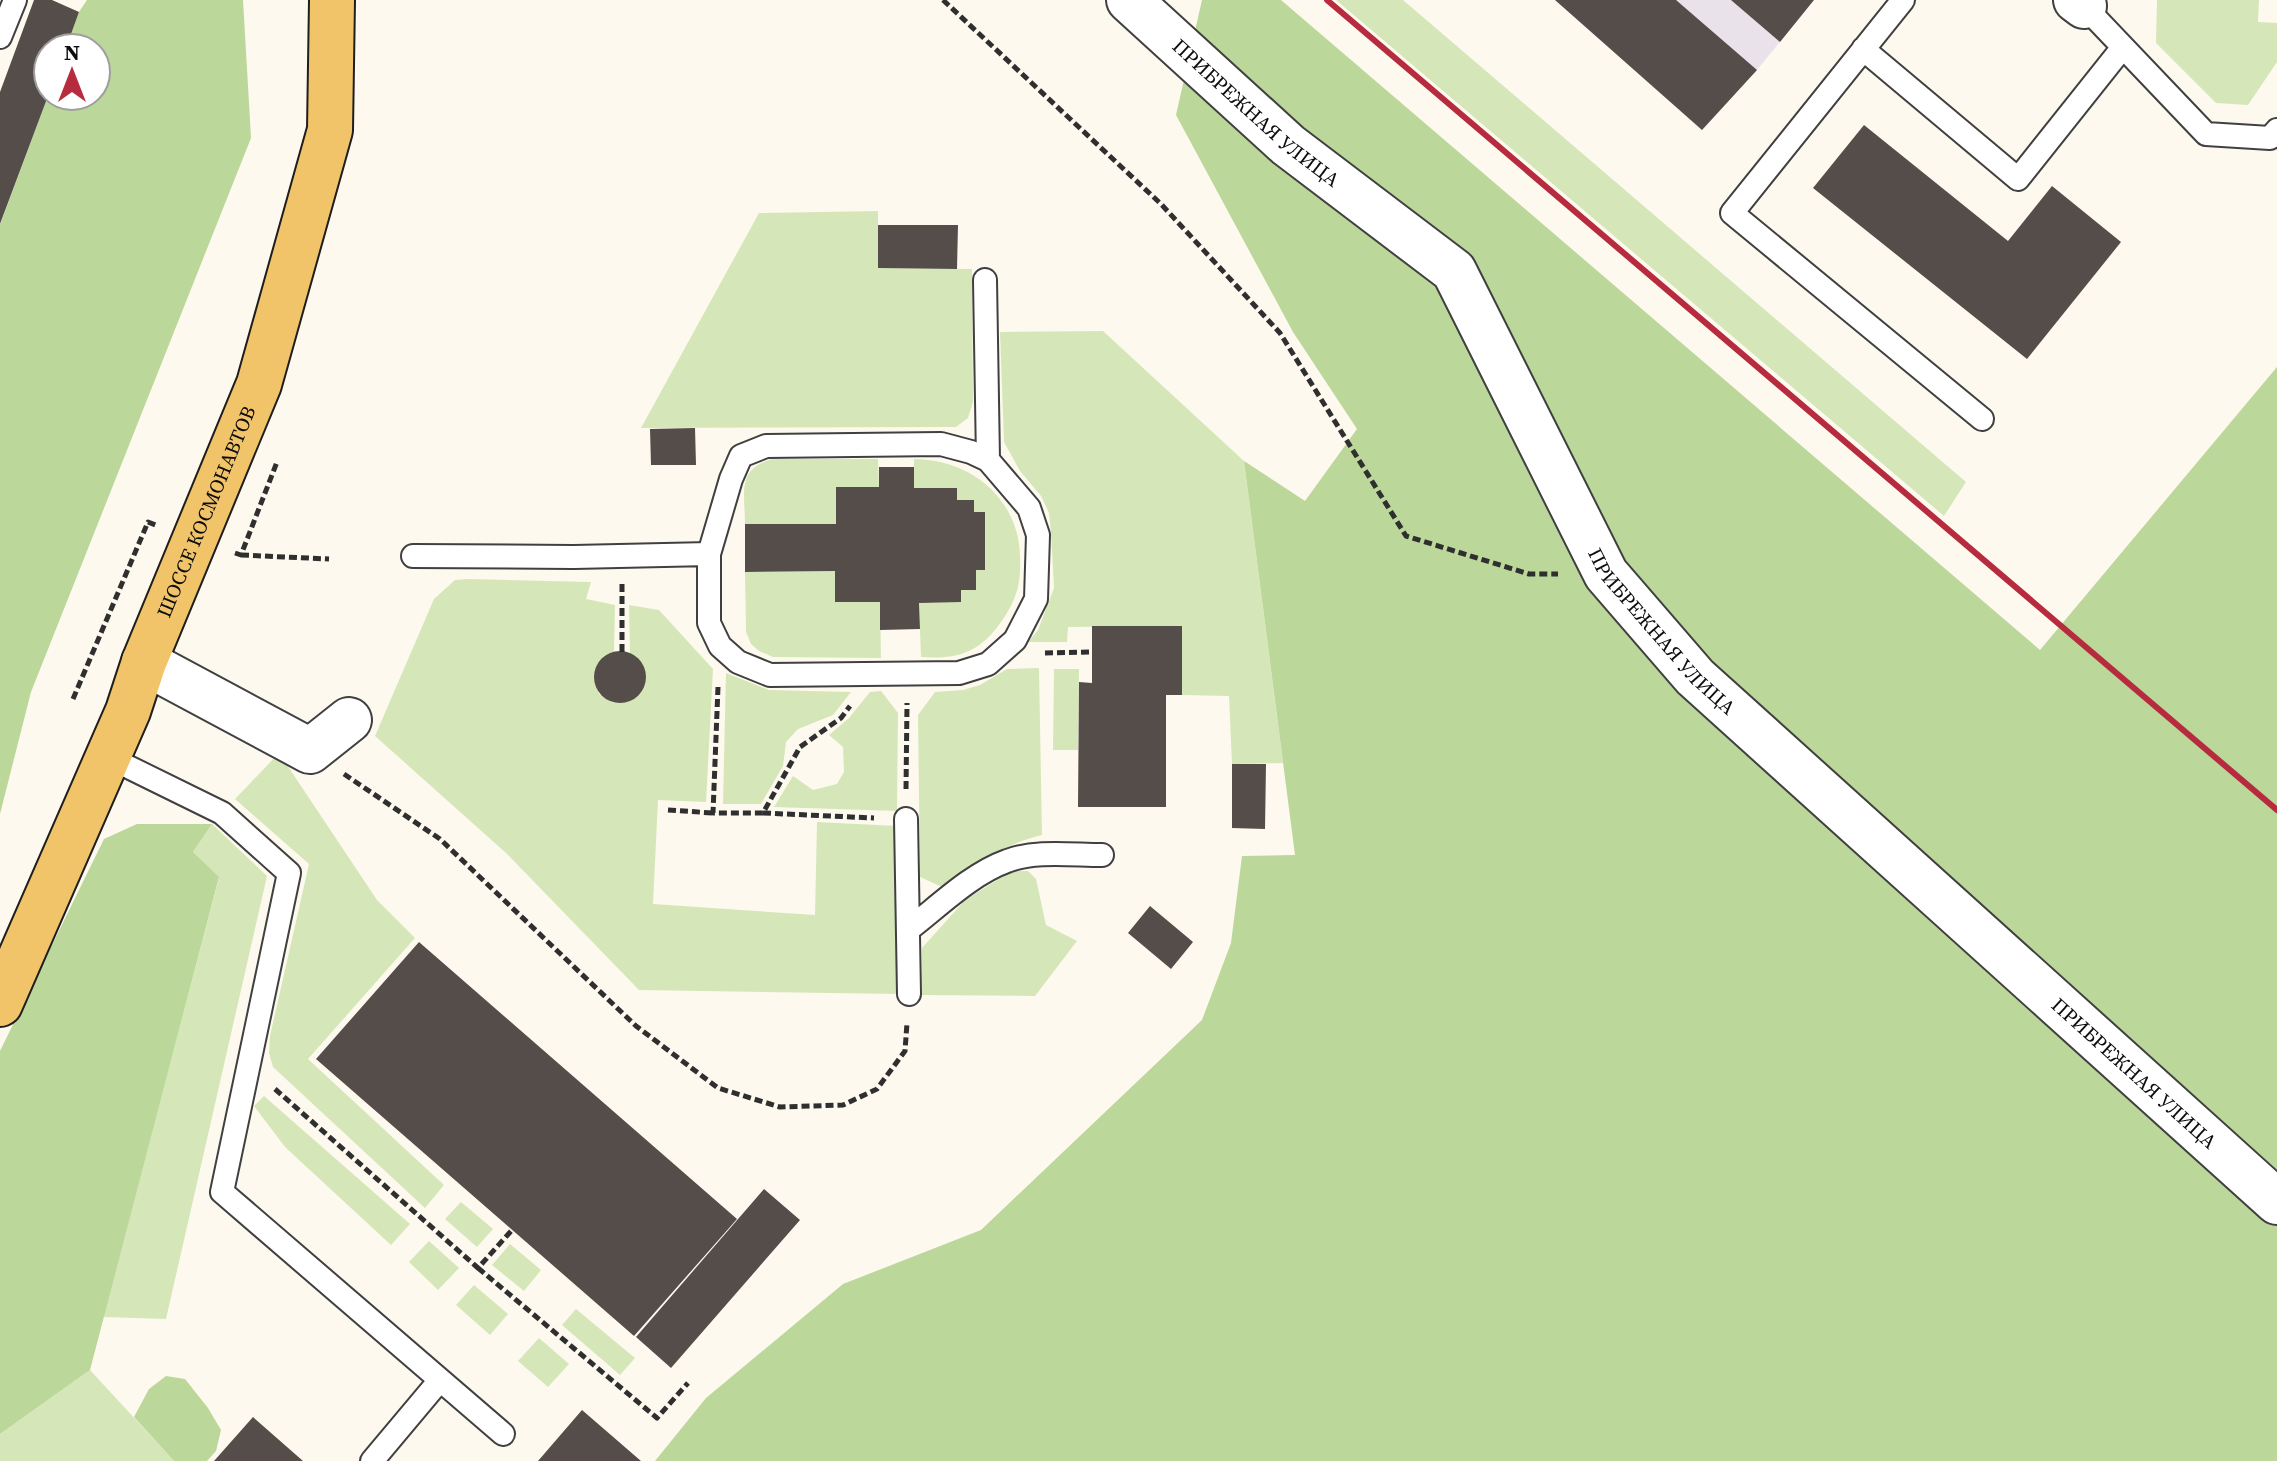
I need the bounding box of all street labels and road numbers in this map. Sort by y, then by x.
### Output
street label: ПРИБРЕЖНАЯ УЛИЦА [1166,32,1346,194]
street label: ШОССЕ КОСМОНАВТОВ [150,402,262,622]
street label: ПРИБРЕЖНАЯ УЛИЦА [1581,543,1742,721]
street label: ПРИБРЕЖНАЯ УЛИЦА [2045,991,2223,1156]

